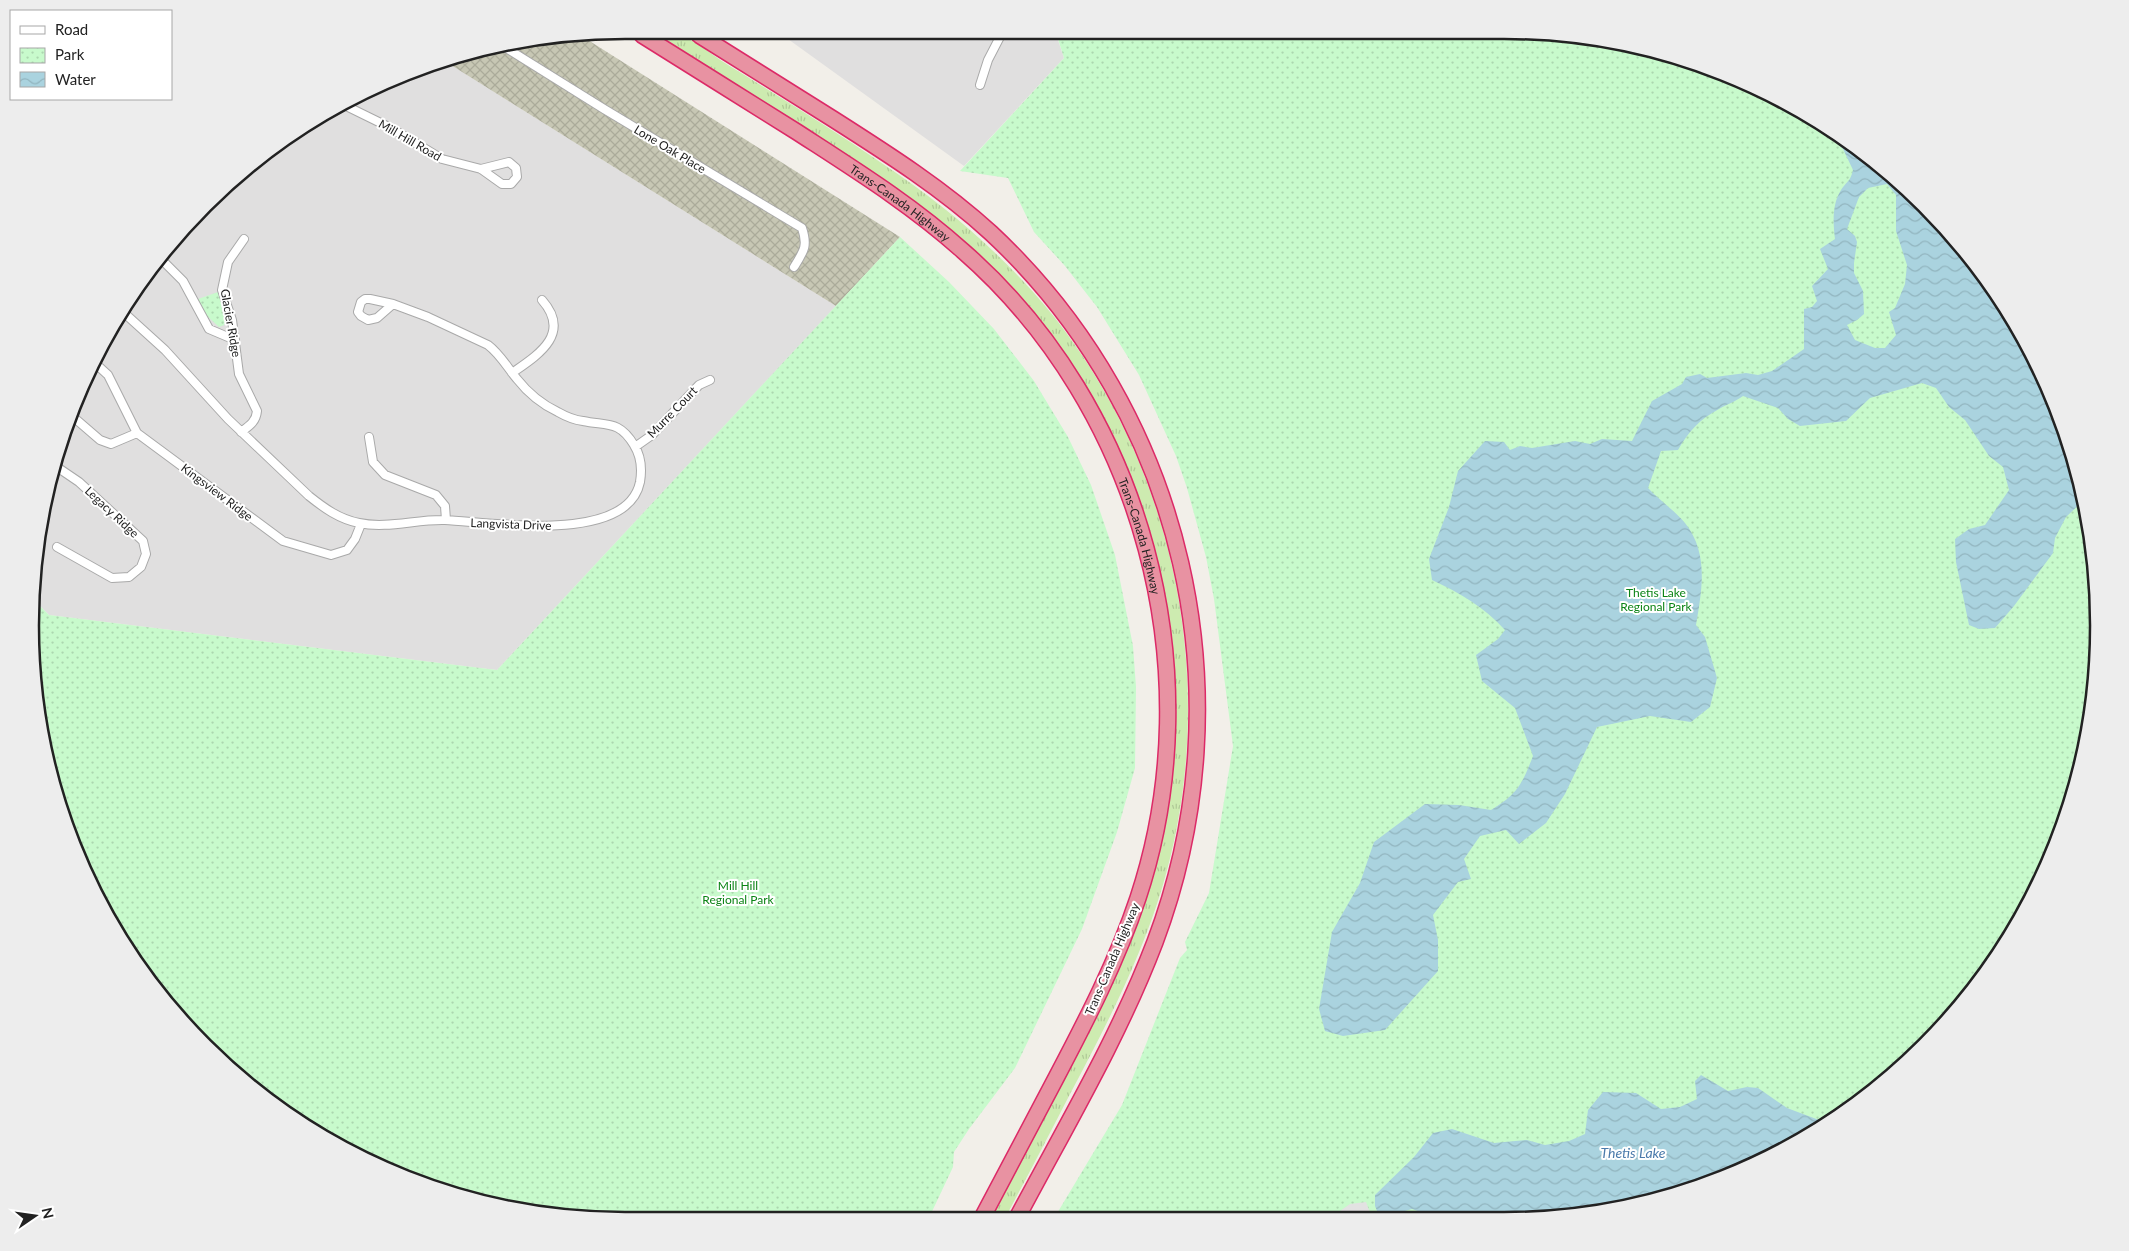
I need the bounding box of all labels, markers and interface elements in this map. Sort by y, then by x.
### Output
legend [10,10,172,100]
text: Road [55,20,88,38]
text: Park [55,45,85,63]
text: Water [55,70,96,88]
street label: Mill Hill Road [376,116,444,164]
street label: Lone Oak Place [631,122,709,176]
street label: Trans-Canada Highway [847,161,954,245]
street label: Glacier Ridge [218,288,244,358]
street label: Murre Court [644,383,701,441]
street label: Kingsview Ridge [178,460,256,524]
street label: Trans-Canada Highway [1116,475,1164,596]
street label: Legacy Ridge [82,483,142,541]
street label: Langvista Drive [470,515,552,533]
park label: Thetis Lake Regional Park [1620,585,1693,614]
park label: Mill Hill Regional Park [702,878,775,907]
street label: Trans-Canada Highway [1081,900,1143,1018]
water label: Thetis Lake [1600,1144,1666,1161]
north arrow [10,1191,60,1241]
text: N [39,1206,58,1220]

